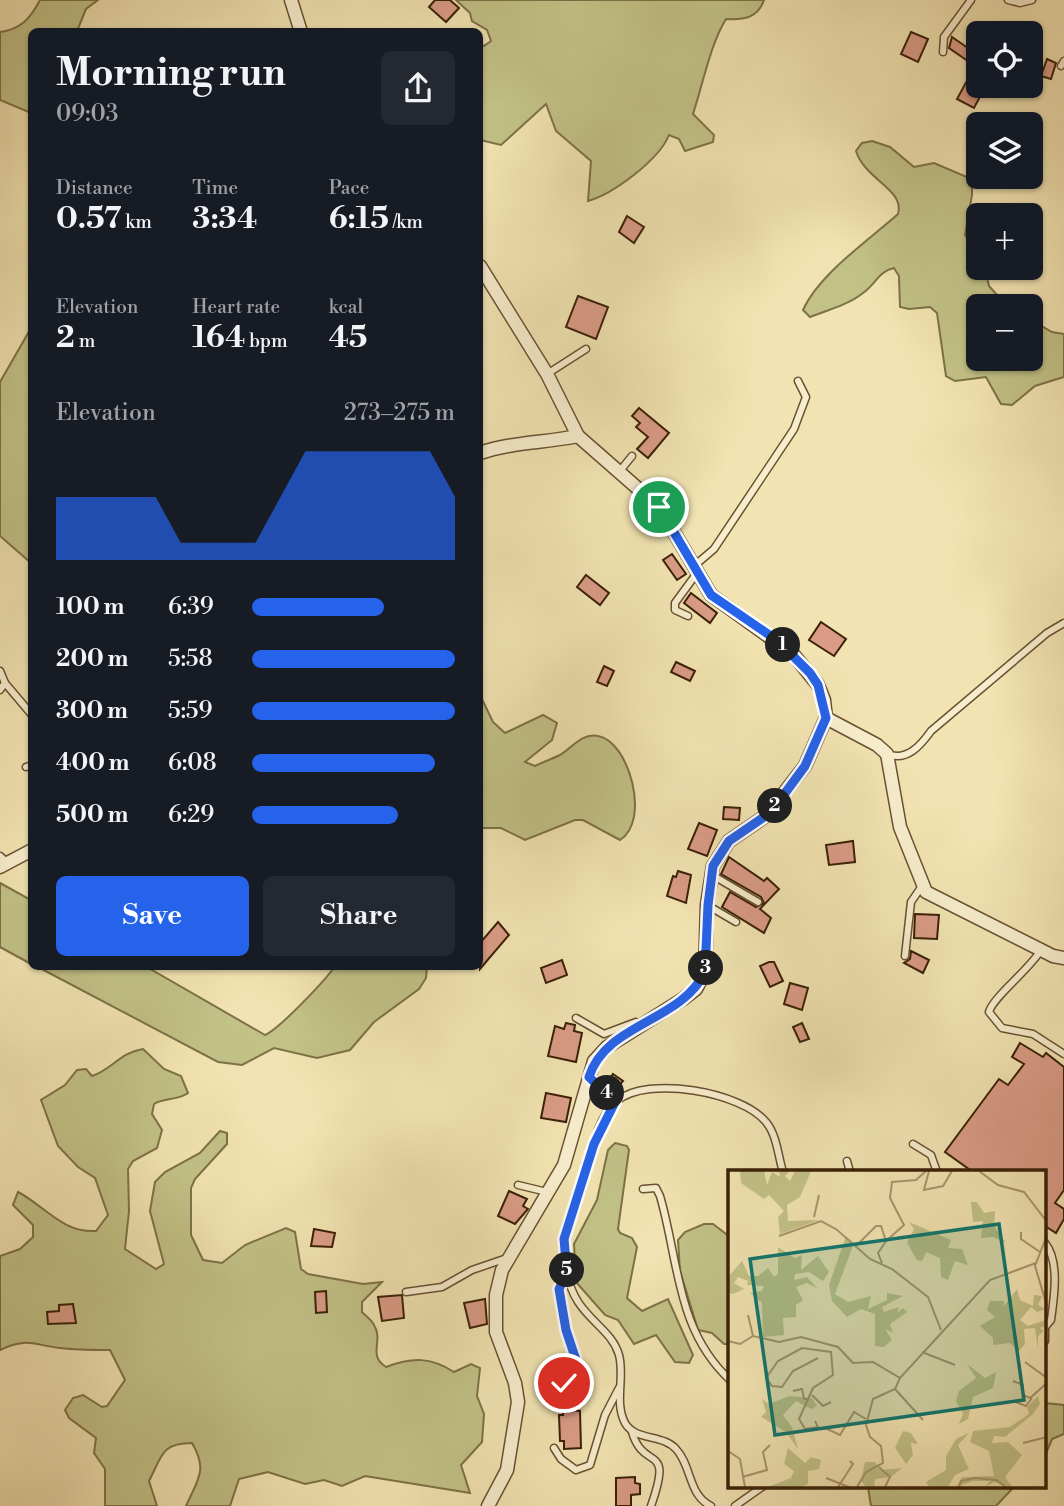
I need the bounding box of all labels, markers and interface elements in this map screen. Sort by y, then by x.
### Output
map controls [966,21,1043,371]
button: locate [966,21,1043,98]
text: Morning run [56,50,286,97]
button: share [381,51,455,125]
text: 09:03 [56,100,118,128]
button: layers [966,112,1043,189]
text: Distance [56,176,133,200]
text: Time [192,176,238,200]
text: Pace [329,176,369,200]
text: 0.57 [56,200,121,238]
text: 3:34 [192,200,257,238]
text: 6:15 [329,200,389,238]
button: + [966,203,1043,280]
text: km [121,210,152,234]
text: /km [389,210,423,234]
button: − [966,294,1043,371]
text: Elevation [56,295,138,319]
text: Heart rate [192,295,280,319]
text: kcal [329,295,363,319]
text: 2 [56,319,75,357]
text: 164 [192,319,245,357]
text: 45 [329,319,367,357]
text: m [75,329,95,353]
text: bpm [245,329,288,353]
text: Elevation [56,399,156,427]
text: 273–275 m [344,399,455,427]
pin [629,477,689,537]
icon: arrive [640,488,678,526]
text: 100 m [56,593,124,621]
text: 6:39 [168,593,214,621]
pin: 1 [766,628,800,662]
text: 1 [778,632,787,656]
text: 200 m [56,645,128,673]
text: 5:58 [168,645,213,673]
text: 300 m [56,697,128,725]
text: 5:59 [168,697,212,725]
text: 400 m [56,749,129,777]
text: 6:08 [168,749,216,777]
pin: 2 [758,788,792,824]
text: 2 [769,793,780,817]
text: 500 m [56,801,128,829]
text: 6:29 [168,801,214,829]
button: Save [56,876,249,956]
button: Share [263,876,455,956]
pin: 3 [688,950,724,986]
text: 3 [700,955,711,979]
pin: 4 [590,1076,624,1110]
text: 4 [600,1080,613,1104]
inset map [728,1170,1046,1488]
pin: 5 [550,1252,584,1288]
text: 5 [561,1257,572,1281]
pin [534,1353,594,1413]
icon: check [545,1364,583,1402]

